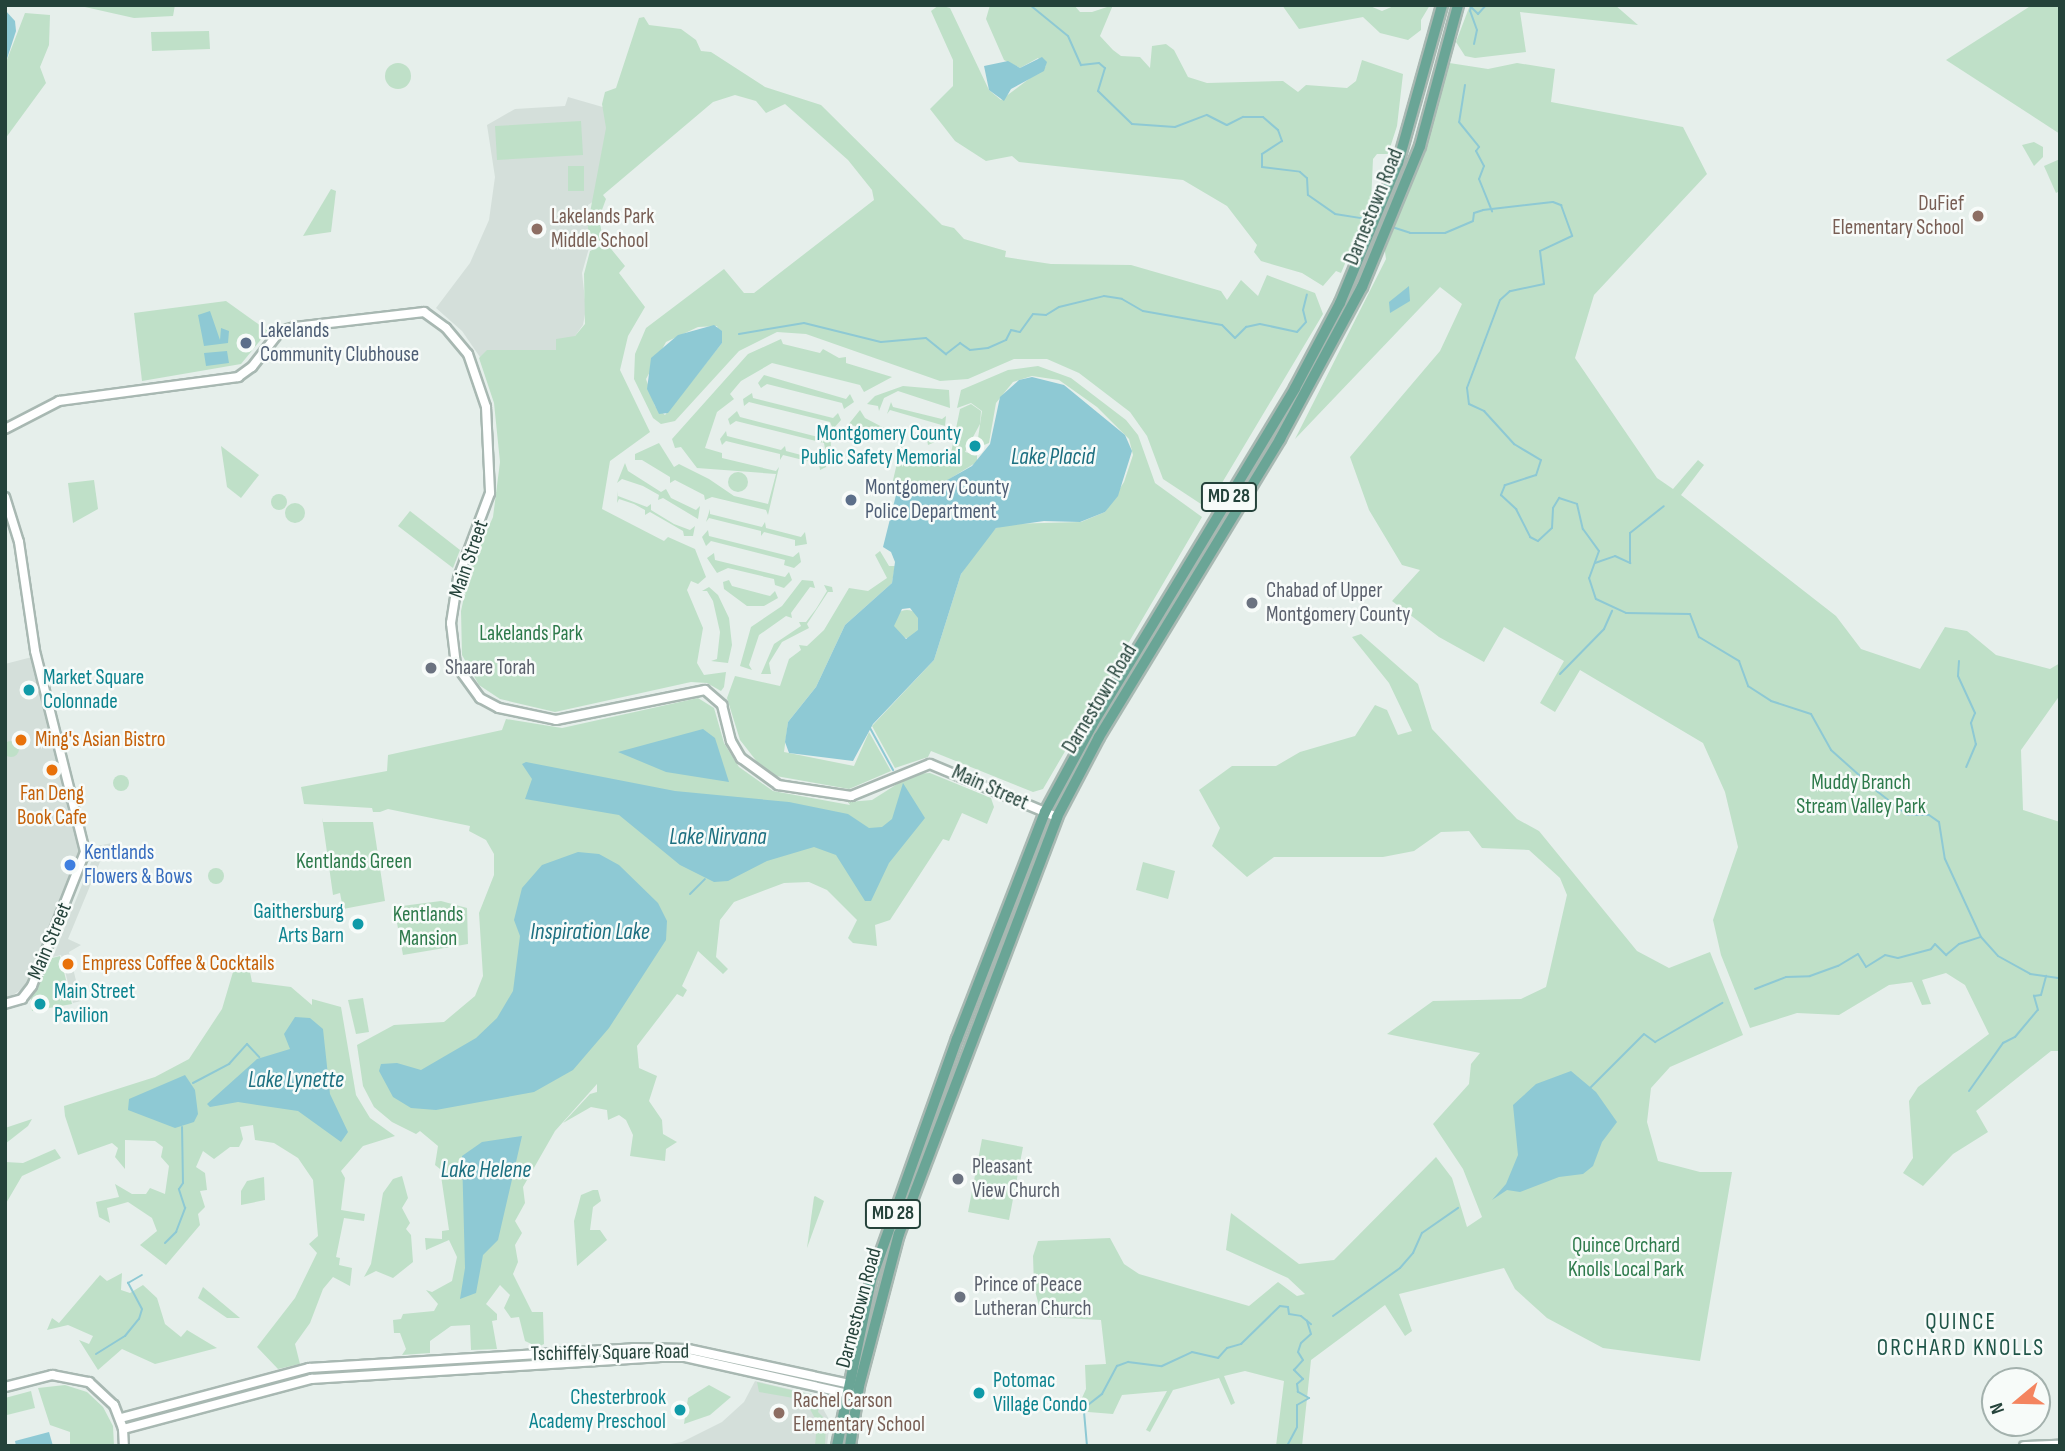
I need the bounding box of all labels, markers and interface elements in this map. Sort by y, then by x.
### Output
street label: Darnestown Road [1339,145,1409,269]
place label: DuFief Elementary School [1832,191,1964,241]
place label: Lakelands Park Middle School [551,204,654,254]
marker: DuFief Elementary School [1970,208,1986,224]
marker: Lakelands Park Middle School [529,221,545,237]
place label: Lakelands Community Clubhouse [260,318,419,368]
marker: Lakelands Community Clubhouse [238,335,254,351]
place label: Montgomery County Public Safety Memorial [801,421,961,471]
marker: Montgomery County Public Safety Memorial [967,438,983,454]
water label: Lake Placid [1011,443,1095,471]
place label: Montgomery County Police Department [865,475,1009,525]
road number: MD 28 [1199,482,1259,512]
marker: Montgomery County Police Department [843,492,859,508]
street label: Main Street [444,517,494,601]
place label: Chabad of Upper Montgomery County [1266,578,1410,628]
marker: Chabad of Upper Montgomery County [1244,595,1260,611]
park label: Lakelands Park [479,621,583,647]
street label: Darnestown Road [1057,640,1143,758]
place label: Shaare Torah [445,655,535,681]
marker: Shaare Torah [423,660,439,676]
place label: Market Square Colonnade [43,665,144,715]
marker: Market Square Colonnade [21,682,37,698]
place label: Ming's Asian Bistro [35,727,165,753]
marker: Ming's Asian Bistro [13,732,29,748]
street label: Main Street [948,760,1032,816]
marker: Fan Deng Book Cafe [44,762,60,778]
park label: Muddy Branch Stream Valley Park [1796,770,1926,820]
place label: Fan Deng Book Cafe [17,781,87,831]
water label: Lake Nirvana [669,823,767,851]
place label: Kentlands Flowers & Bows [84,840,192,890]
park label: Kentlands Green [296,849,412,875]
marker: Kentlands Flowers & Bows [62,857,78,873]
street label: Main Street [23,899,77,983]
place label: Gaithersburg Arts Barn [253,899,344,949]
park label: Kentlands Mansion [393,902,463,952]
marker: Gaithersburg Arts Barn [350,916,366,932]
water label: Inspiration Lake [530,918,650,946]
place label: Empress Coffee & Cocktails [82,951,274,977]
marker: Empress Coffee & Cocktails [60,956,76,972]
place label: Main Street Pavilion [54,979,135,1029]
marker: Main Street Pavilion [32,996,48,1012]
water label: Lake Lynette [248,1066,344,1094]
place label: Pleasant View Church [972,1154,1060,1204]
water label: Lake Helene [441,1156,531,1184]
marker: Pleasant View Church [950,1171,966,1187]
road number: MD 28 [863,1198,923,1230]
park label: Quince Orchard Knolls Local Park [1568,1233,1684,1283]
street label: Darnestown Road [831,1245,887,1371]
place label: Prince of Peace Lutheran Church [974,1272,1092,1322]
marker: Prince of Peace Lutheran Church [952,1289,968,1305]
district label: QUINCE ORCHARD KNOLLS [1879,1308,2043,1362]
street label: Tschiffely Square Road [531,1339,689,1367]
north arrow [1981,1367,2051,1437]
place label: Potomac Village Condo [993,1368,1087,1418]
place label: Chesterbrook Academy Preschool [529,1385,666,1435]
marker: Potomac Village Condo [971,1385,987,1401]
place label: Rachel Carson Elementary School [793,1388,925,1438]
text: N [1985,1400,2010,1417]
marker: Chesterbrook Academy Preschool [672,1402,688,1418]
marker: Rachel Carson Elementary School [771,1405,787,1421]

